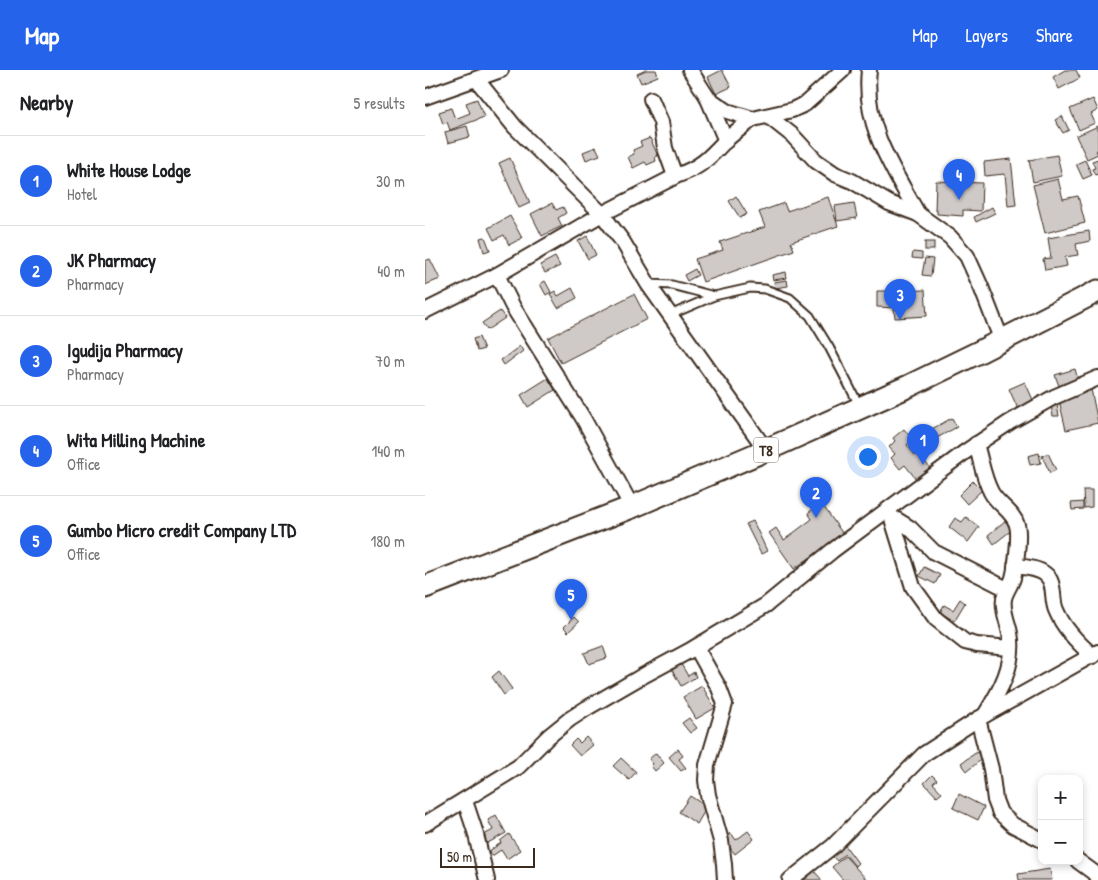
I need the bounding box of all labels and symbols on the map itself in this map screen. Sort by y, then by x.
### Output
pin: 4 [943,159,975,200]
pin: 3 [884,279,916,320]
pin: 1 [907,424,939,465]
road number: T8 [753,438,779,462]
your location [855,444,881,470]
pin: 2 [800,477,832,518]
pin: 5 [555,579,587,620]
scale bar [440,845,535,868]

